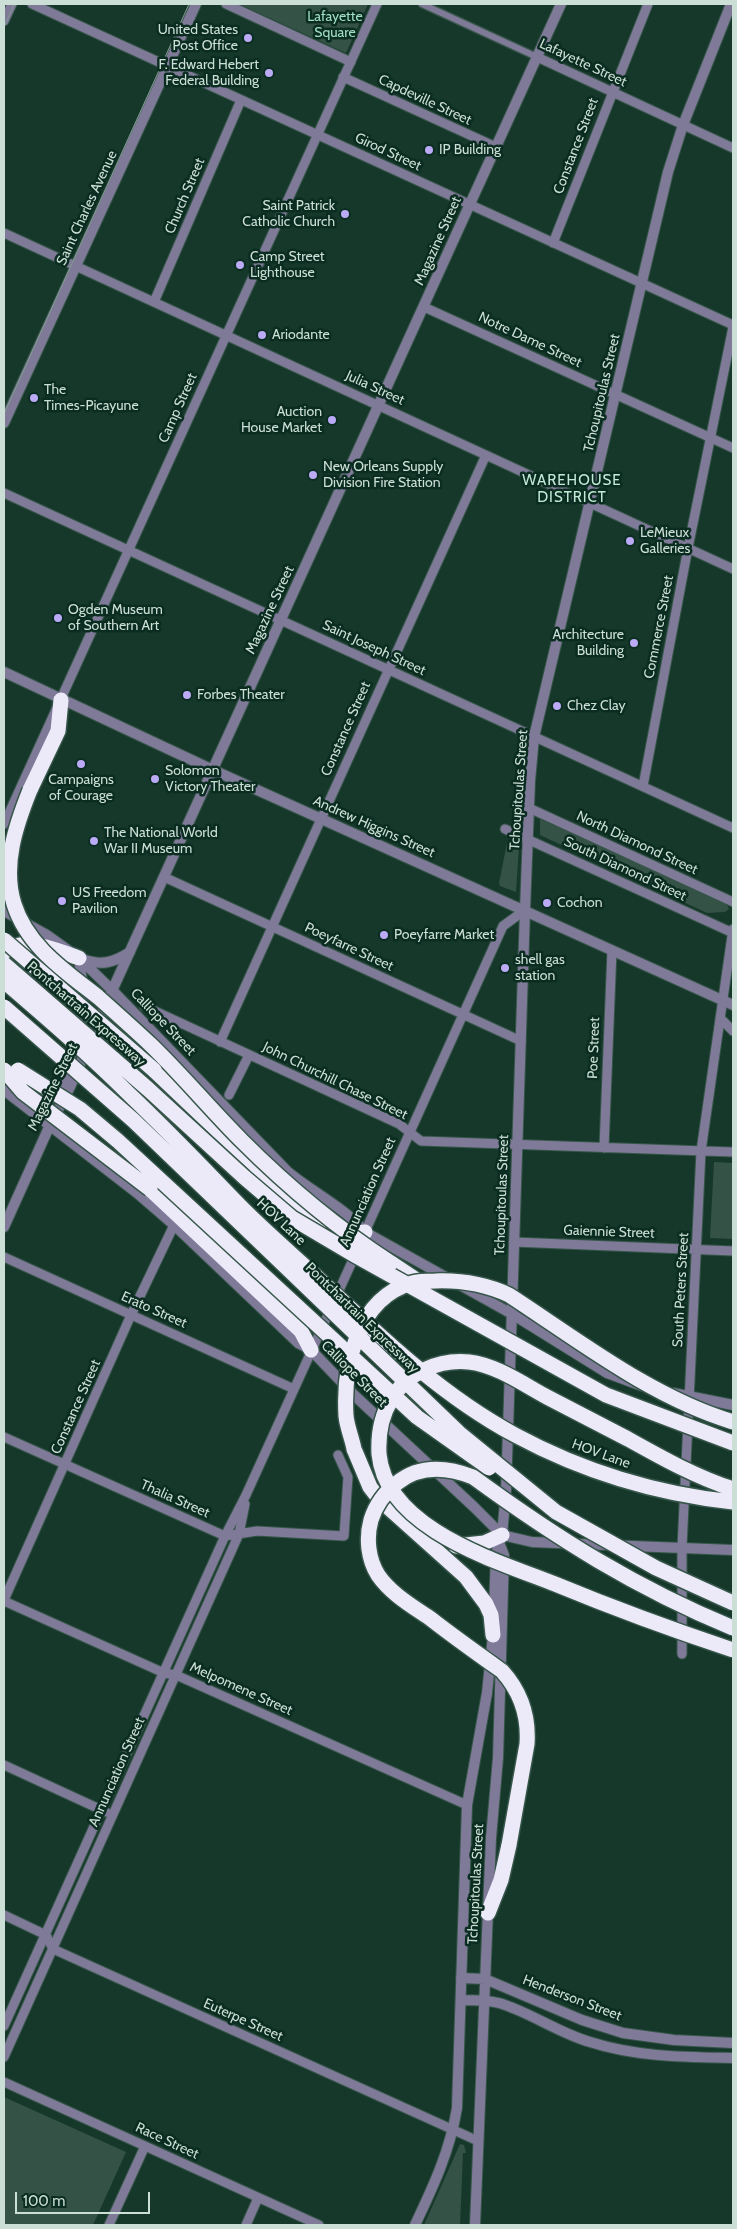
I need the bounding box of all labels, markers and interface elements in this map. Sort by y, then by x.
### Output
park label: Lafayette Square [307,9,363,41]
place label: United States Post Office [158,22,238,54]
marker: United States Post Office [242,32,254,44]
street label: Lafayette Street [537,35,629,91]
place label: F. Edward Hebert Federal Building [158,57,259,90]
marker: F. Edward Hebert Federal Building [263,67,275,79]
street label: Capdeville Street [376,71,474,129]
street label: Constance Street [550,96,602,196]
street label: Girod Street [352,129,424,175]
place label: IP Building [439,142,501,158]
marker: IP Building [423,144,435,156]
street label: Saint Charles Avenue [53,148,121,268]
street label: Church Street [161,156,209,236]
street label: Magazine Street [411,194,465,288]
place label: Saint Patrick Catholic Church [242,198,335,230]
marker: Saint Patrick Catholic Church [339,208,351,220]
place label: Camp Street Lighthouse [250,249,325,282]
marker: Camp Street Lighthouse [234,259,246,271]
street label: Notre Dame Street [476,309,584,371]
place label: Ariodante [272,327,330,343]
marker: Ariodante [256,329,268,341]
street label: Tchoupitoulas Street [580,332,624,454]
street label: Julia Street [343,367,407,409]
street label: Camp Street [155,371,201,445]
place label: The Times-Picayune [44,382,139,414]
marker: The Times-Picayune [28,392,40,404]
place label: Auction House Market [241,404,322,437]
marker: Auction House Market [326,414,338,426]
place label: New Orleans Supply Division Fire Station [323,459,443,492]
marker: New Orleans Supply Division Fire Station [307,469,319,481]
district label: WAREHOUSE DISTRICT [521,472,623,507]
place label: LeMieux Galleries [640,525,690,558]
marker: LeMieux Galleries [624,535,636,547]
street label: Magazine Street [242,563,298,657]
street label: Commerce Street [641,574,677,680]
place label: Ogden Museum of Southern Art [68,602,163,634]
marker: Ogden Museum of Southern Art [52,612,64,624]
street label: Saint Joseph Street [320,617,428,679]
place label: Architecture Building [553,627,624,660]
marker: Architecture Building [628,637,640,649]
street label: Constance Street [318,679,374,779]
place label: Forbes Theater [197,687,285,703]
marker: Forbes Theater [181,689,193,701]
place label: Chez Clay [567,698,626,714]
marker: Chez Clay [551,700,563,712]
street label: Tchoupitoulas Street [506,729,532,851]
marker: Campaigns of Courage [75,758,87,770]
place label: Solomon Victory Theater [165,763,255,796]
place label: Campaigns of Courage [48,772,114,804]
marker: Solomon Victory Theater [149,773,161,785]
street label: Andrew Higgins Street [310,793,438,861]
street label: North Diamond Street [574,808,700,878]
place label: The National World War II Museum [104,825,218,858]
street label: South Diamond Street [561,833,689,905]
marker: The National World War II Museum [88,835,100,847]
place label: US Freedom Pavilion [72,885,146,918]
marker: US Freedom Pavilion [56,895,68,907]
place label: Cochon [557,895,603,911]
marker: Cochon [541,897,553,909]
street label: Poeyfarre Street [302,919,396,975]
place label: Poeyfarre Market [394,927,494,943]
marker: Poeyfarre Market [378,929,390,941]
place label: shell gas station [515,952,565,984]
street label: Pontchartrain Expressway [23,958,149,1070]
marker: shell gas station [499,962,511,974]
street label: Calliope Street [127,985,199,1059]
street label: Poe Street [585,1017,603,1079]
street label: John Churchill Chase Street [260,1039,410,1123]
street label: Magazine Street [25,1040,81,1134]
street label: Tchoupitoulas Street [491,1134,513,1256]
street label: Annunciation Street [336,1135,400,1249]
street label: HOV Lane [253,1195,309,1249]
street label: Gaiennie Street [563,1222,655,1242]
street label: South Peters Street [670,1232,692,1348]
street label: Pontchartrain Expressway [302,1259,422,1377]
street label: Erato Street [119,1288,189,1332]
street label: Calliope Street [317,1337,391,1411]
street label: Constance Street [48,1357,104,1457]
street label: HOV Lane [570,1436,632,1472]
street label: Thalia Street [138,1476,212,1522]
street label: Melpomene Street [187,1659,295,1719]
street label: Annunciation Street [85,1715,149,1829]
street label: Tchoupitoulas Street [464,1823,488,1945]
street label: Henderson Street [520,1971,624,2025]
street label: Euterpe Street [201,1995,285,2045]
street label: Race Street [133,2119,201,2163]
scale bar [18,2182,152,2214]
text: 100 m [23,2192,65,2210]

